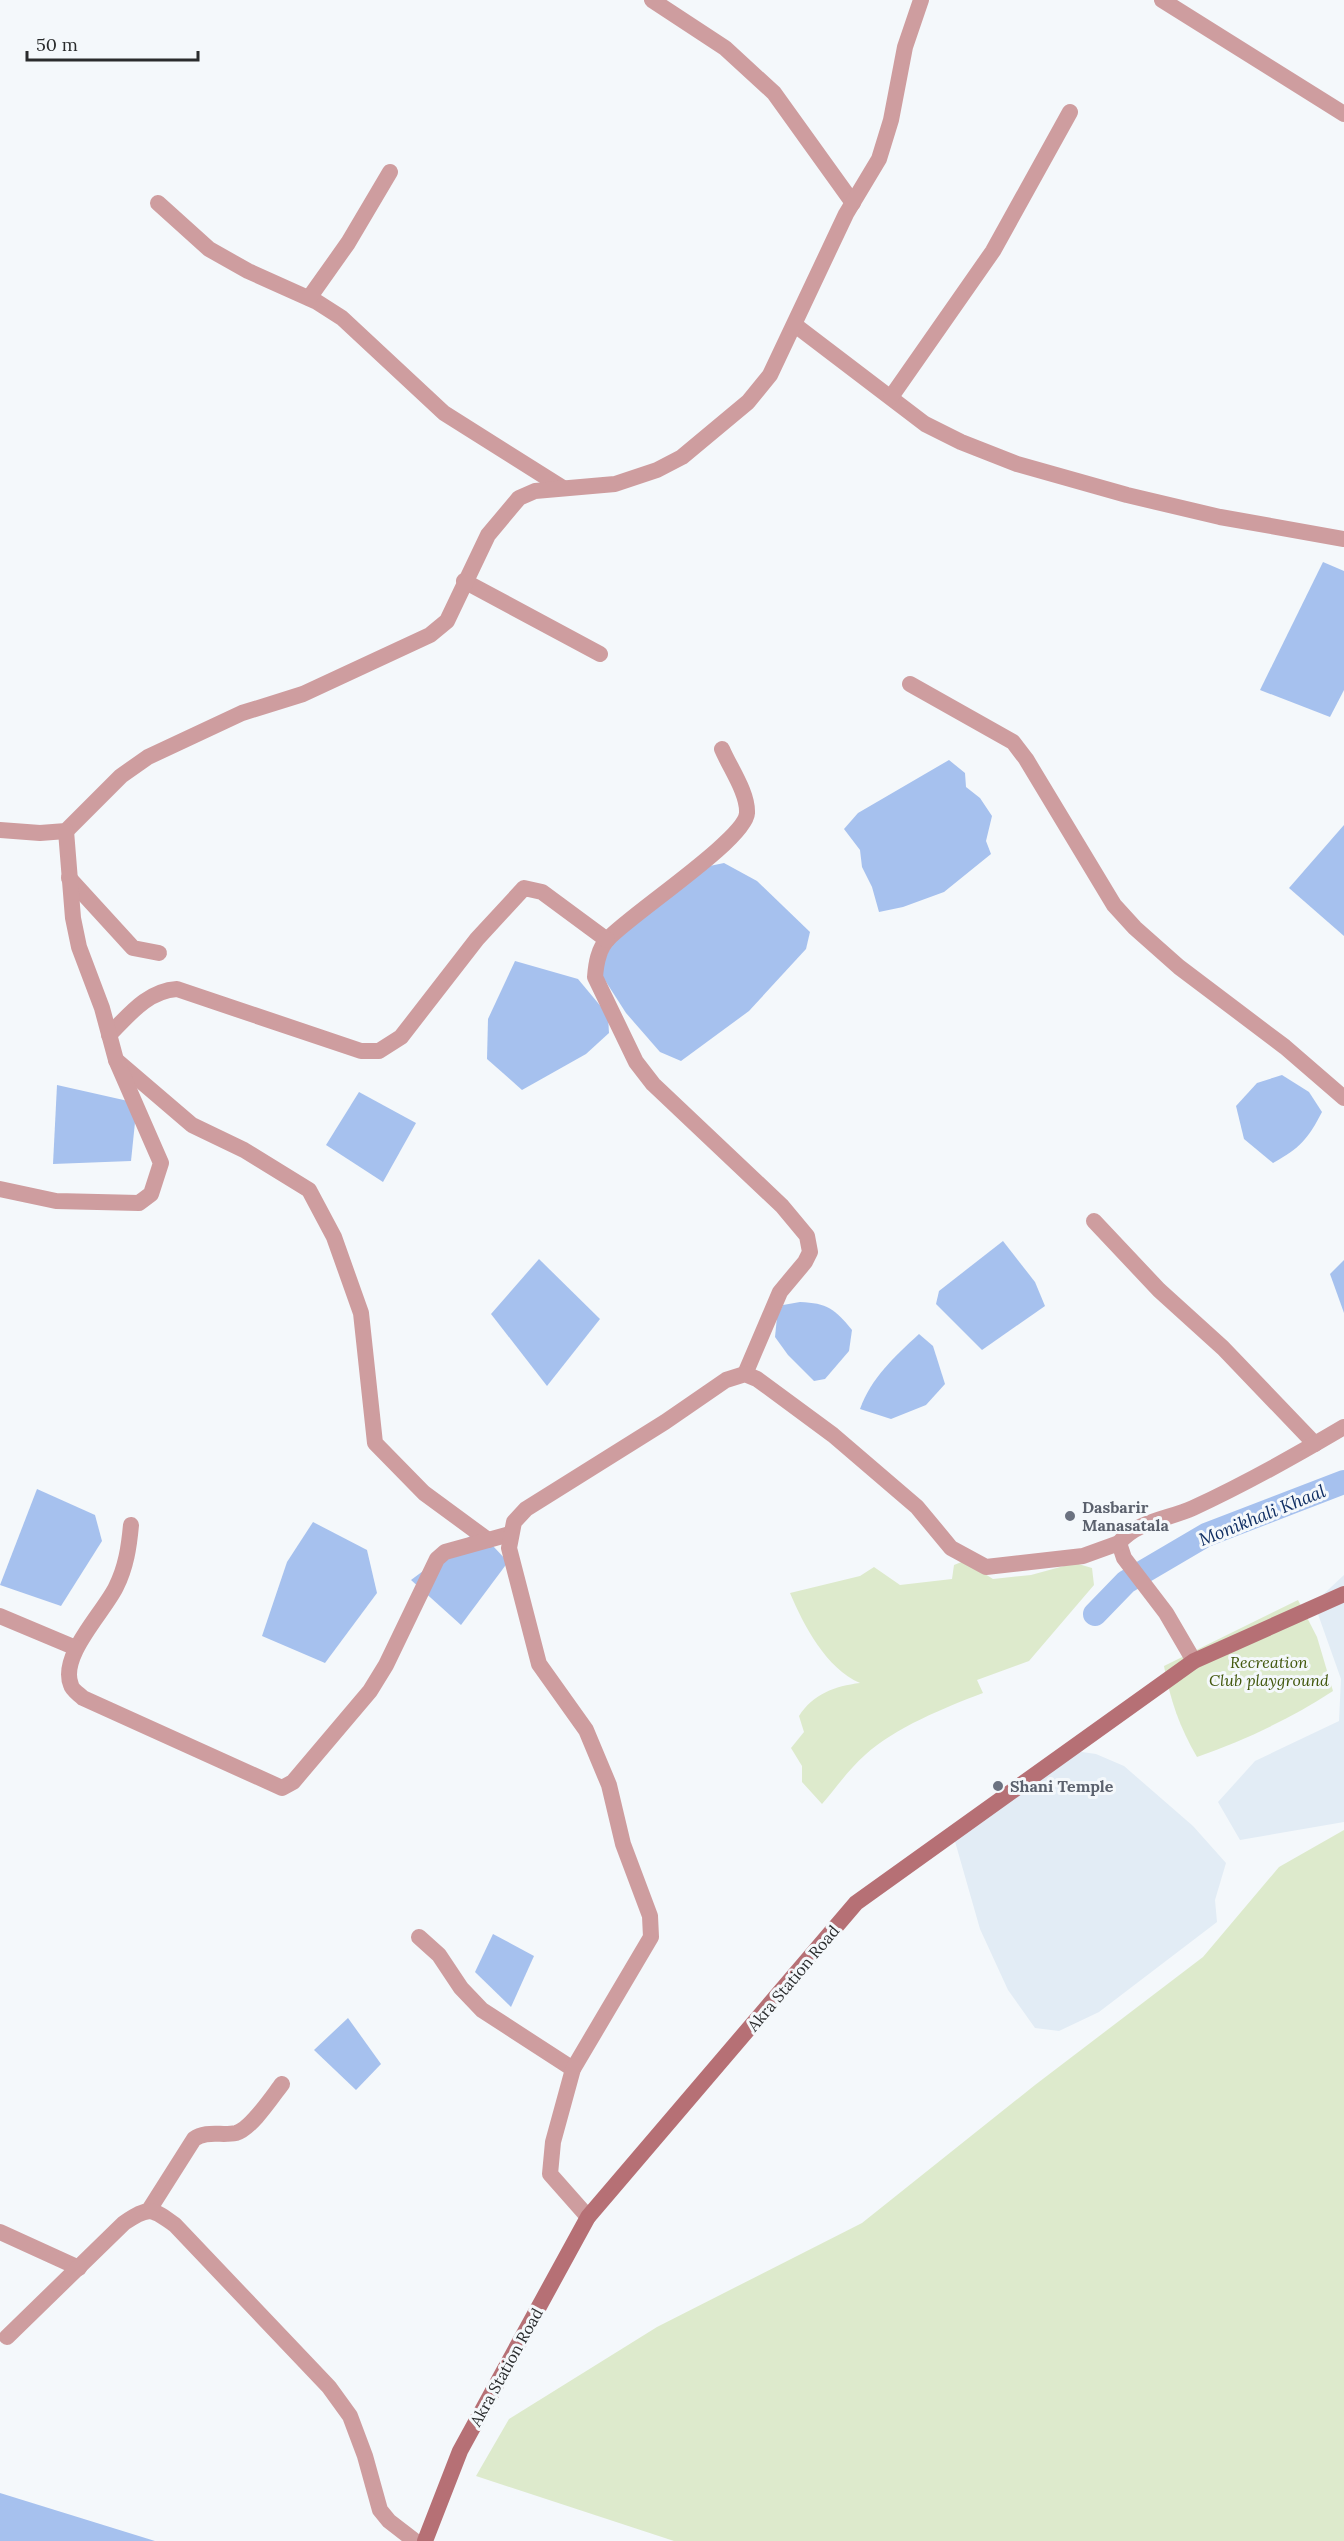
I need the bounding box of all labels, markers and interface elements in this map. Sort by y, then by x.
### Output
scale bar [27,24,198,62]
text: 50 m [36,33,78,56]
water label: Monikhali Khaal [1195,1479,1329,1551]
place label: Dasbarir Manasatala [1082,1497,1169,1535]
marker: Dasbarir Manasatala [1063,1509,1077,1523]
park label: Recreation Club playground [1209,1652,1329,1690]
place label: Shani Temple [1010,1776,1114,1796]
marker: Shani Temple [991,1779,1005,1793]
street label: Akra Station Road [742,1921,843,2036]
street label: Akra Station Road [465,2304,547,2431]

